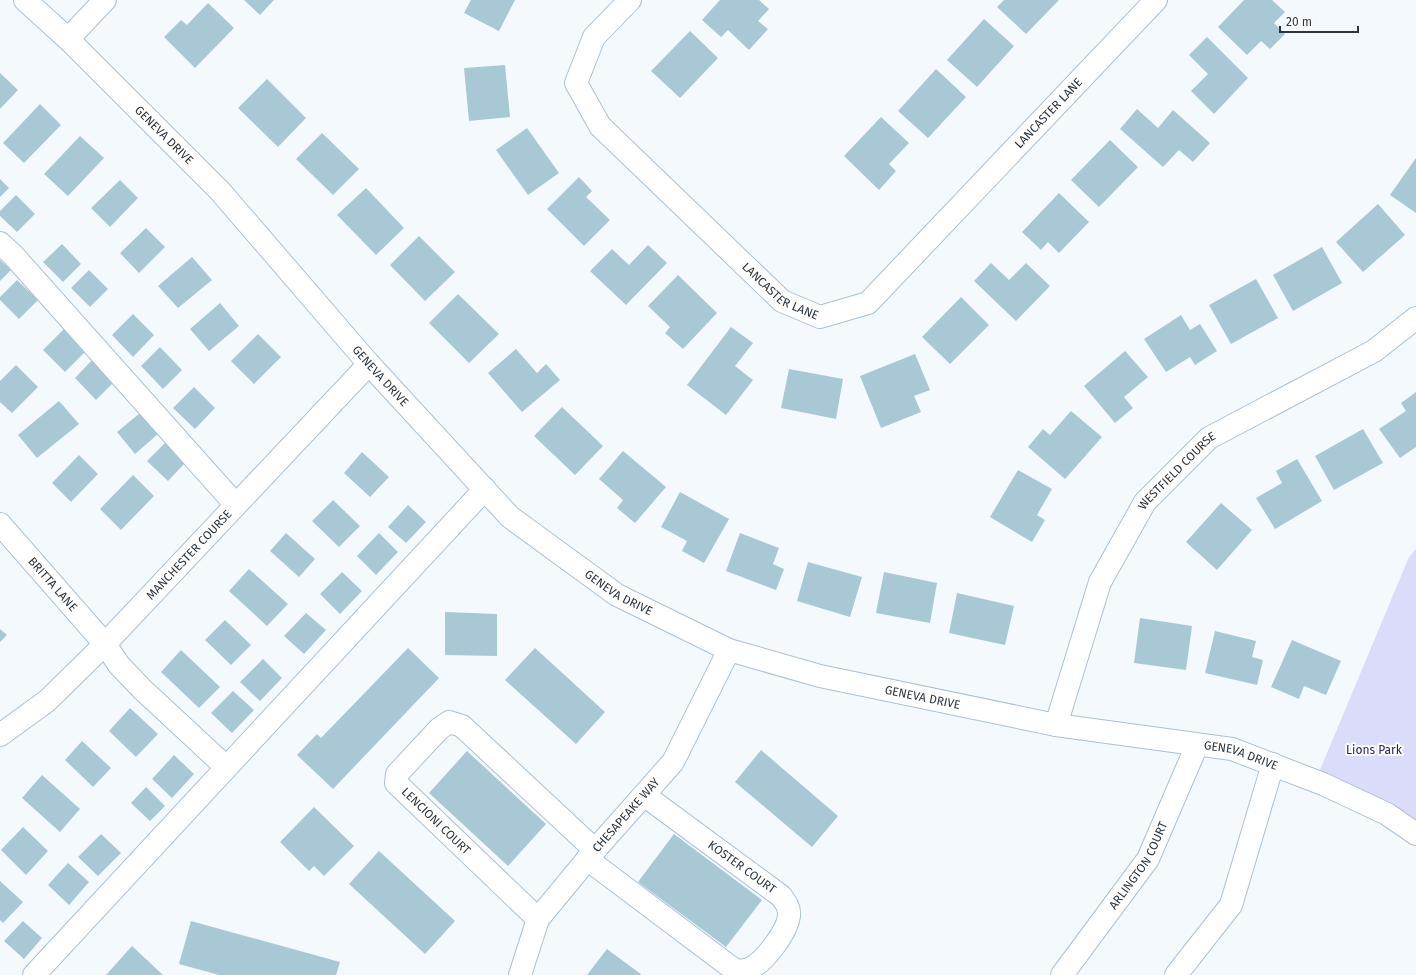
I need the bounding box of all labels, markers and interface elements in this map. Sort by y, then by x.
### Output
scale bar [1280,8,1358,34]
text: 20 m [1286,15,1312,29]
street label: LANCASTER LANE [1012,75,1085,151]
street label: GENEVA DRIVE [132,103,196,167]
street label: LANCASTER LANE [739,260,821,323]
street label: GENEVA DRIVE [349,343,411,409]
street label: WESTFIELD COURSE [1135,429,1218,512]
street label: MANCHESTER COURSE [144,507,235,602]
street label: BRITTA LANE [25,554,80,614]
street label: GENEVA DRIVE [582,567,655,618]
street label: GENEVA DRIVE [884,683,962,712]
street label: GENEVA DRIVE [1203,738,1280,773]
park label: Lions Park [1346,743,1403,757]
street label: CHESAPEAKE WAY [589,775,663,855]
street label: LENCIONI COURT [399,785,474,858]
street label: ARLINGTON COURT [1106,819,1171,912]
street label: KOSTER COURT [705,838,779,897]

